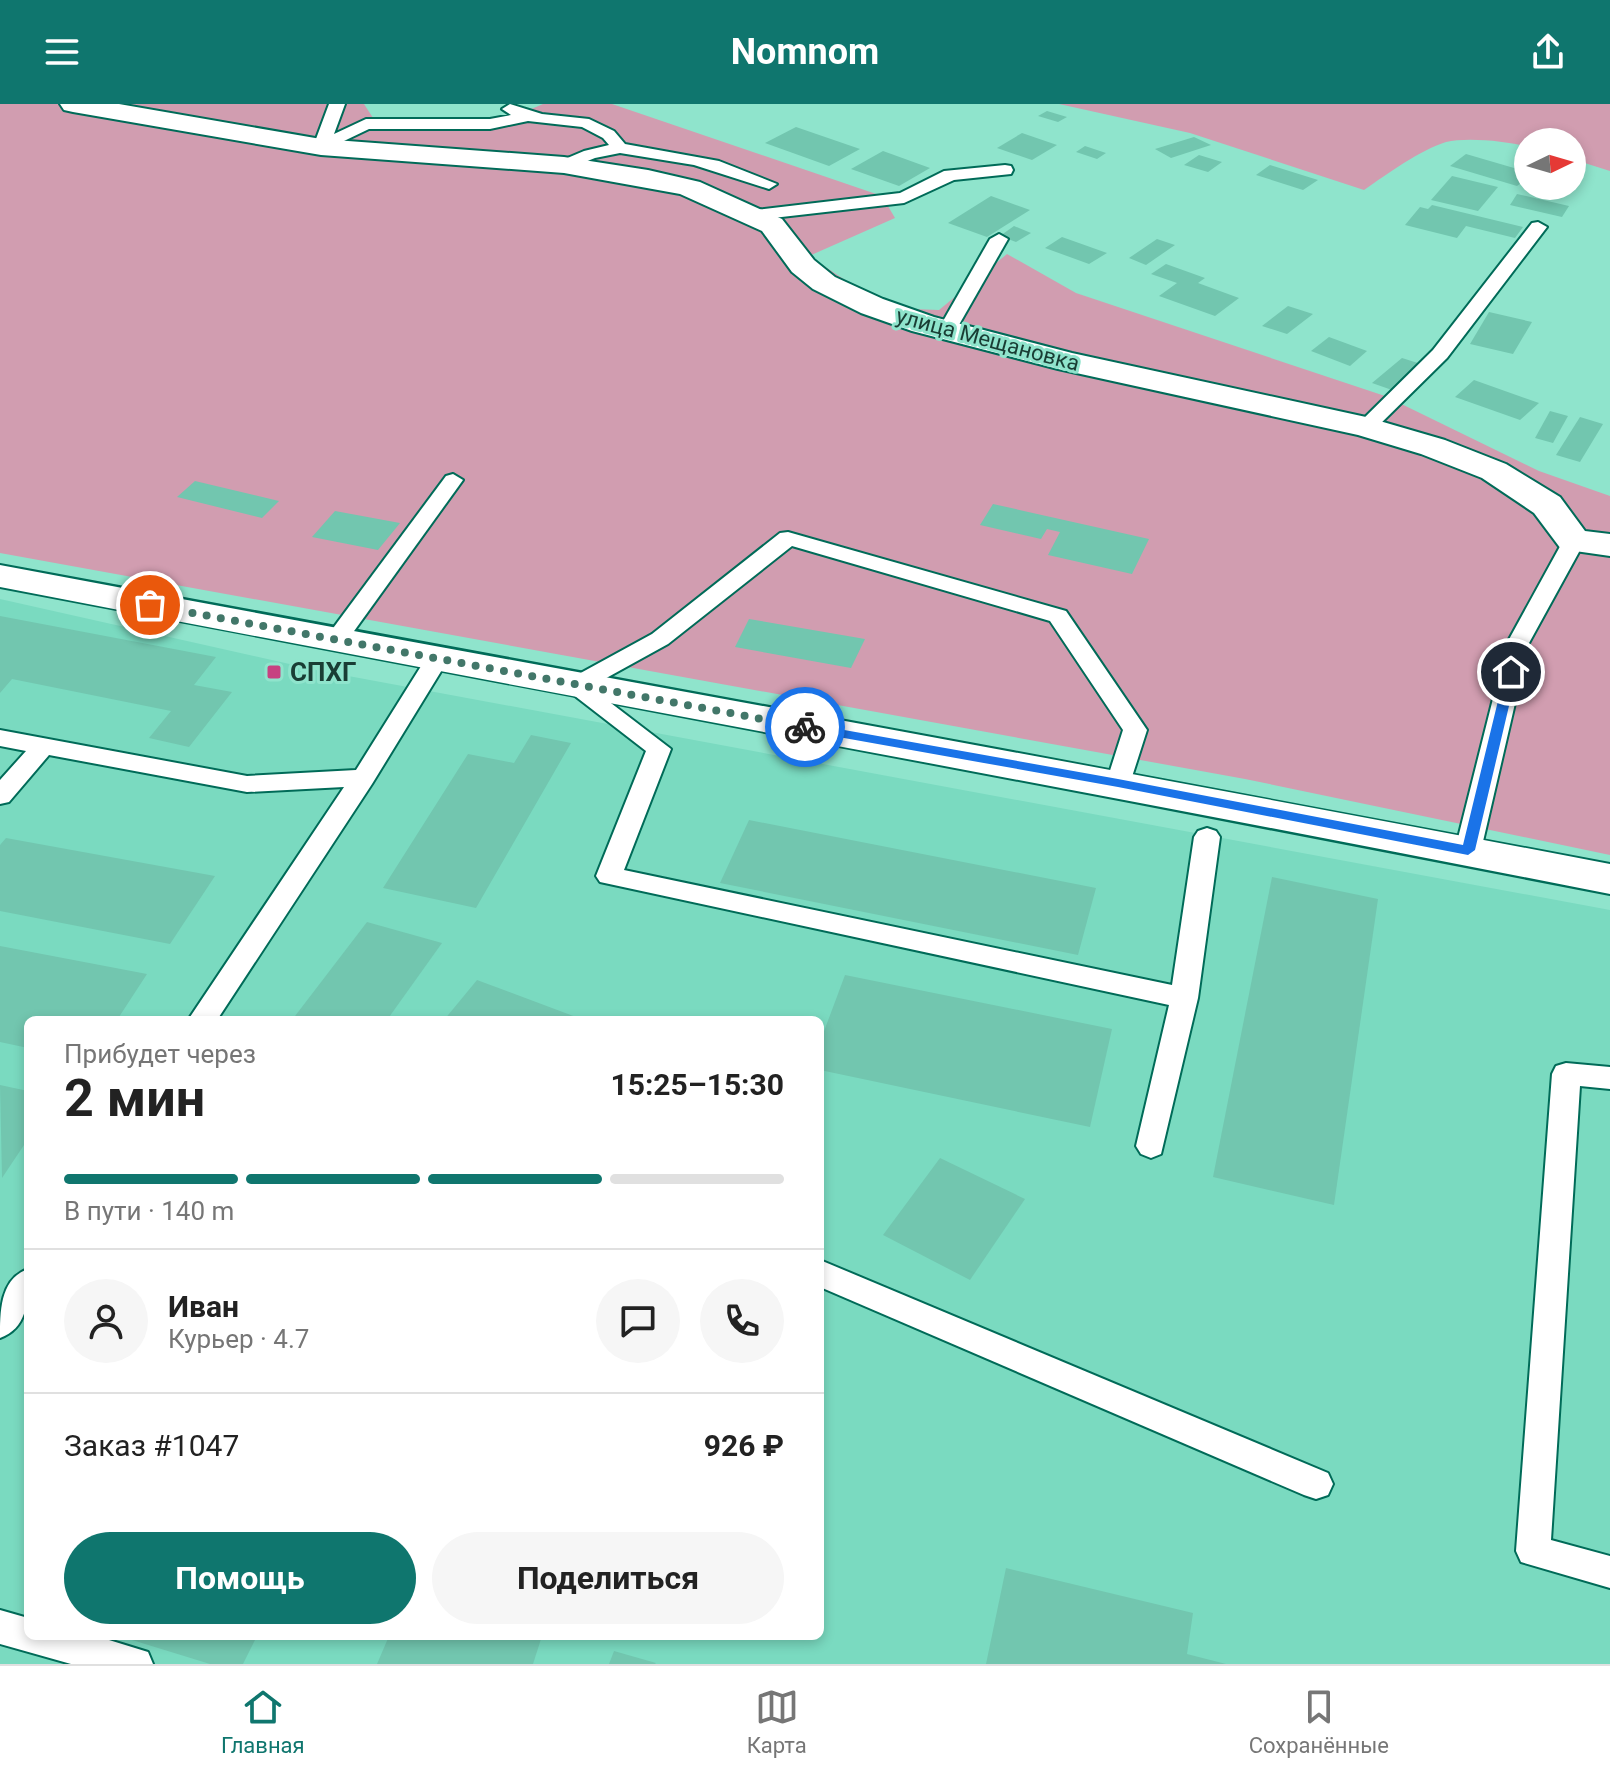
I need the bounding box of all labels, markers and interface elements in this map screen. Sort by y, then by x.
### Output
icon: menu [40,30,84,74]
icon: share [1526,30,1570,74]
text: Nomnom [731,31,879,73]
north arrow [1514,128,1586,200]
map controls [1514,128,1586,200]
street label: улица Мещановка [894,303,1082,376]
pin [116,571,184,639]
icon: bag [128,583,172,627]
pin [1477,638,1545,706]
icon: home [1489,650,1533,694]
place label: СПХГ [290,657,356,687]
marker: СПХГ [265,663,283,681]
courier [765,687,845,767]
icon: bike [783,705,827,749]
text: Прибудет через [64,1039,256,1069]
text: 15:25–15:30 [610,1067,784,1102]
text: 2 мин [64,1068,205,1129]
text: В пути · 140 m [64,1196,234,1226]
button: person [64,1279,148,1363]
button: chat [596,1279,680,1363]
button: phone [700,1279,784,1363]
text: Иван [168,1289,239,1324]
text: Курьер · 4.7 [168,1324,309,1354]
text: Заказ #1047 [64,1428,239,1463]
text: 926 ₽ [704,1428,784,1463]
button: Помощь [64,1532,416,1624]
button: Поделиться [432,1532,784,1624]
tab: Главная [221,1685,305,1758]
tab: Карта [747,1685,807,1758]
tab: Сохранённые [1249,1685,1389,1758]

